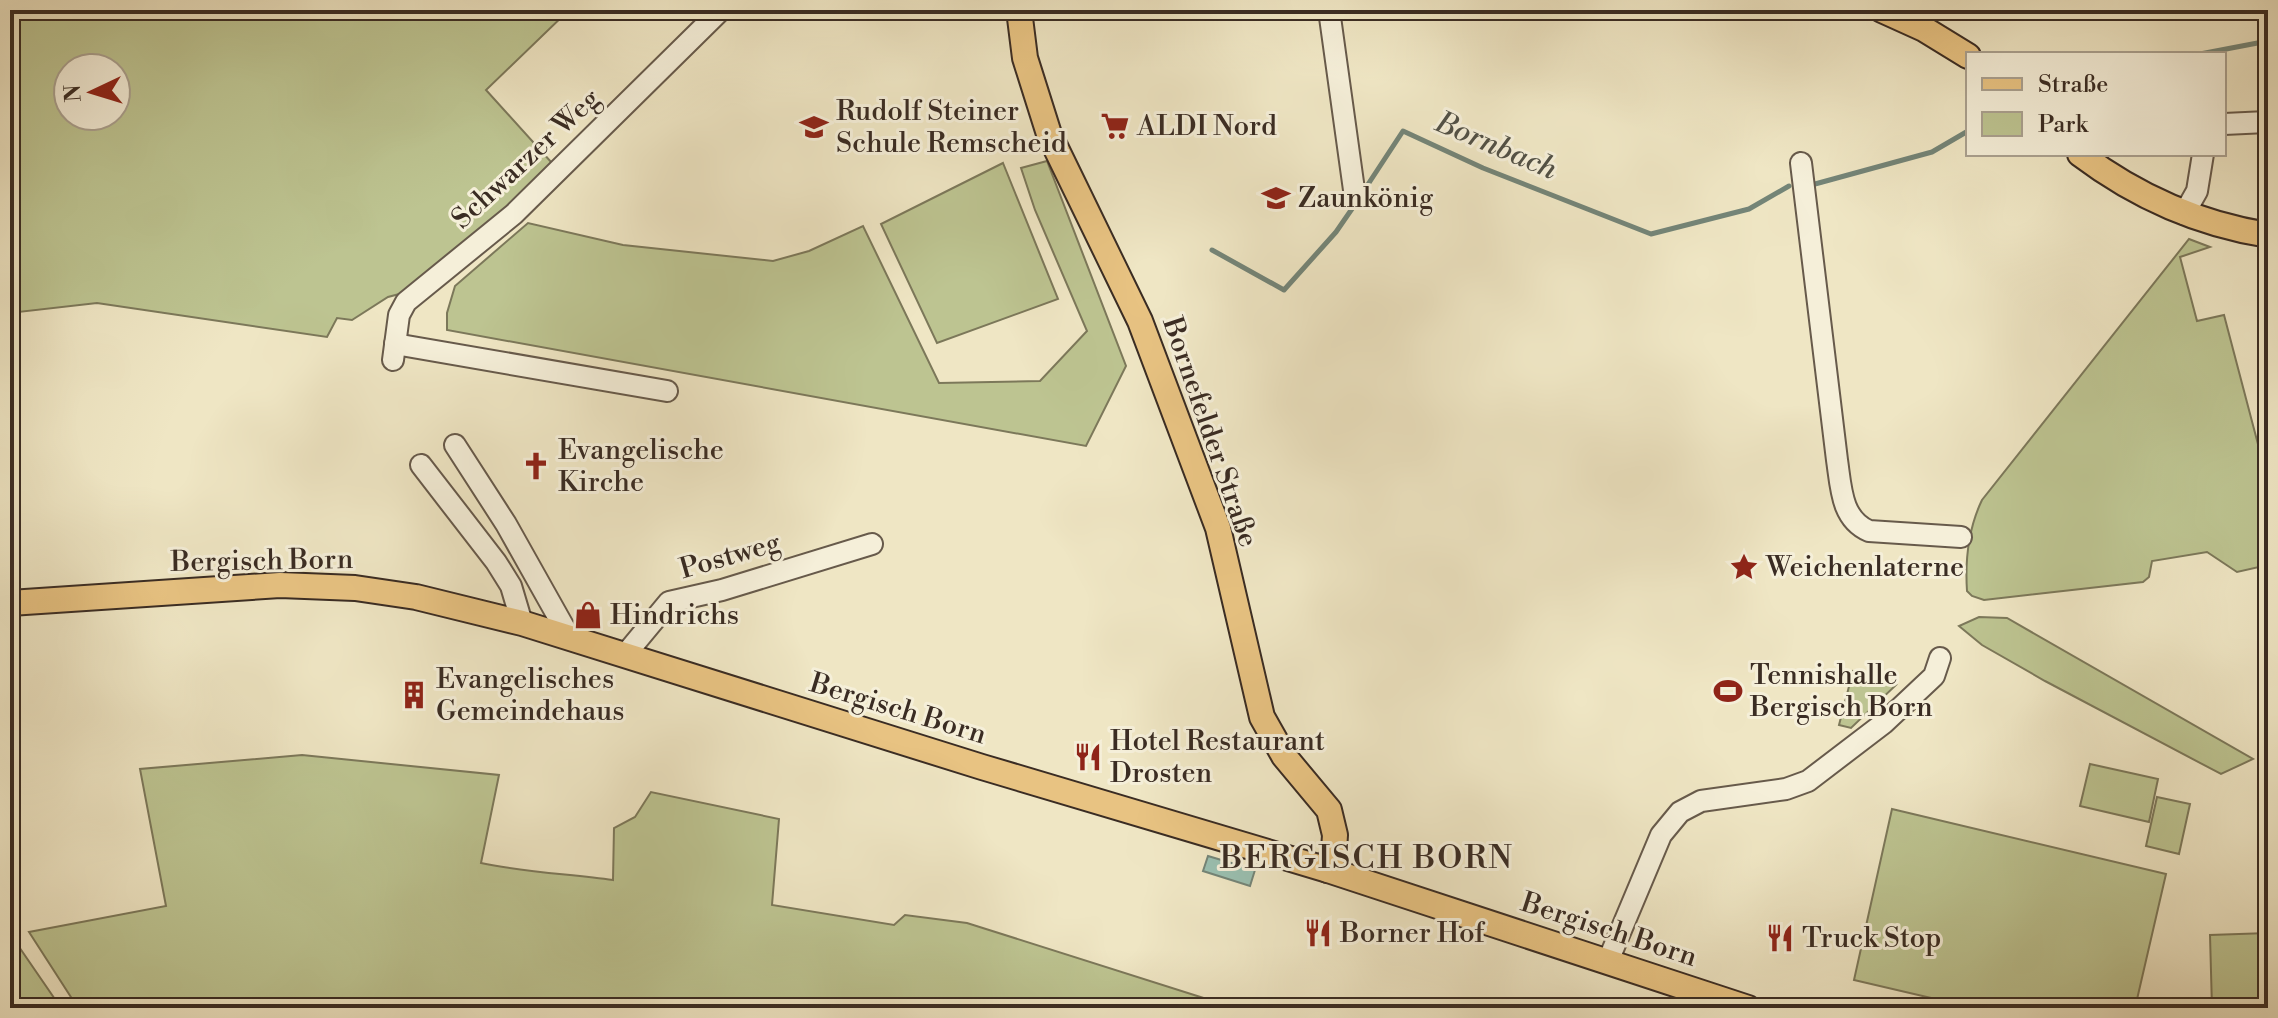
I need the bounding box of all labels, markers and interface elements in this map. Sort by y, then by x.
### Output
north arrow [52,52,132,132]
legend [1966,52,2226,156]
text: Straße [2038,70,2108,100]
street label: Schwarzer Weg [445,81,608,237]
text: N [59,83,88,103]
place label: Rudolf Steiner Schule Remscheid [836,94,1067,161]
water label: Bornbach [1429,103,1563,189]
place label: ALDI Nord [1136,109,1277,144]
text: Park [2038,110,2089,140]
supermarket icon: ALDI Nord [1100,111,1130,141]
school or university icon: Rudolf Steiner Schule Remscheid [799,112,829,142]
place label: Zaunkönig [1298,181,1434,216]
school or university icon: Zaunkönig [1261,183,1291,213]
street label: Bornefelder Straße [1154,312,1266,551]
place label: Evangelische Kirche [558,433,724,500]
church icon: Evangelische Kirche [521,451,551,481]
street label: Postweg [676,525,785,587]
street label: Bergisch Born [169,542,354,580]
place label: Weichenlaterne [1765,550,1964,585]
place icon: Weichenlaterne [1729,552,1759,582]
place label: Hindrichs [610,598,739,633]
shop icon: Hindrichs [573,600,603,630]
place label: Tennishalle Bergisch Born [1749,658,1933,725]
place label: Evangelisches Gemeindehaus [436,662,625,729]
street label: Bergisch Born [805,665,991,753]
sports icon: Tennishalle Bergisch Born [1713,676,1743,706]
building icon: Evangelisches Gemeindehaus [399,680,429,710]
place label: Hotel Restaurant Drosten [1110,724,1325,791]
restaurant icon: Hotel Restaurant Drosten [1073,742,1103,772]
district label: BERGISCH BORN [1219,838,1514,878]
street label: Bergisch Born [1516,885,1702,975]
place label: Borner Hof [1339,916,1486,951]
restaurant icon: Borner Hof [1303,918,1333,948]
place label: Truck Stop [1802,921,1941,956]
restaurant icon: Truck Stop [1765,923,1795,953]

